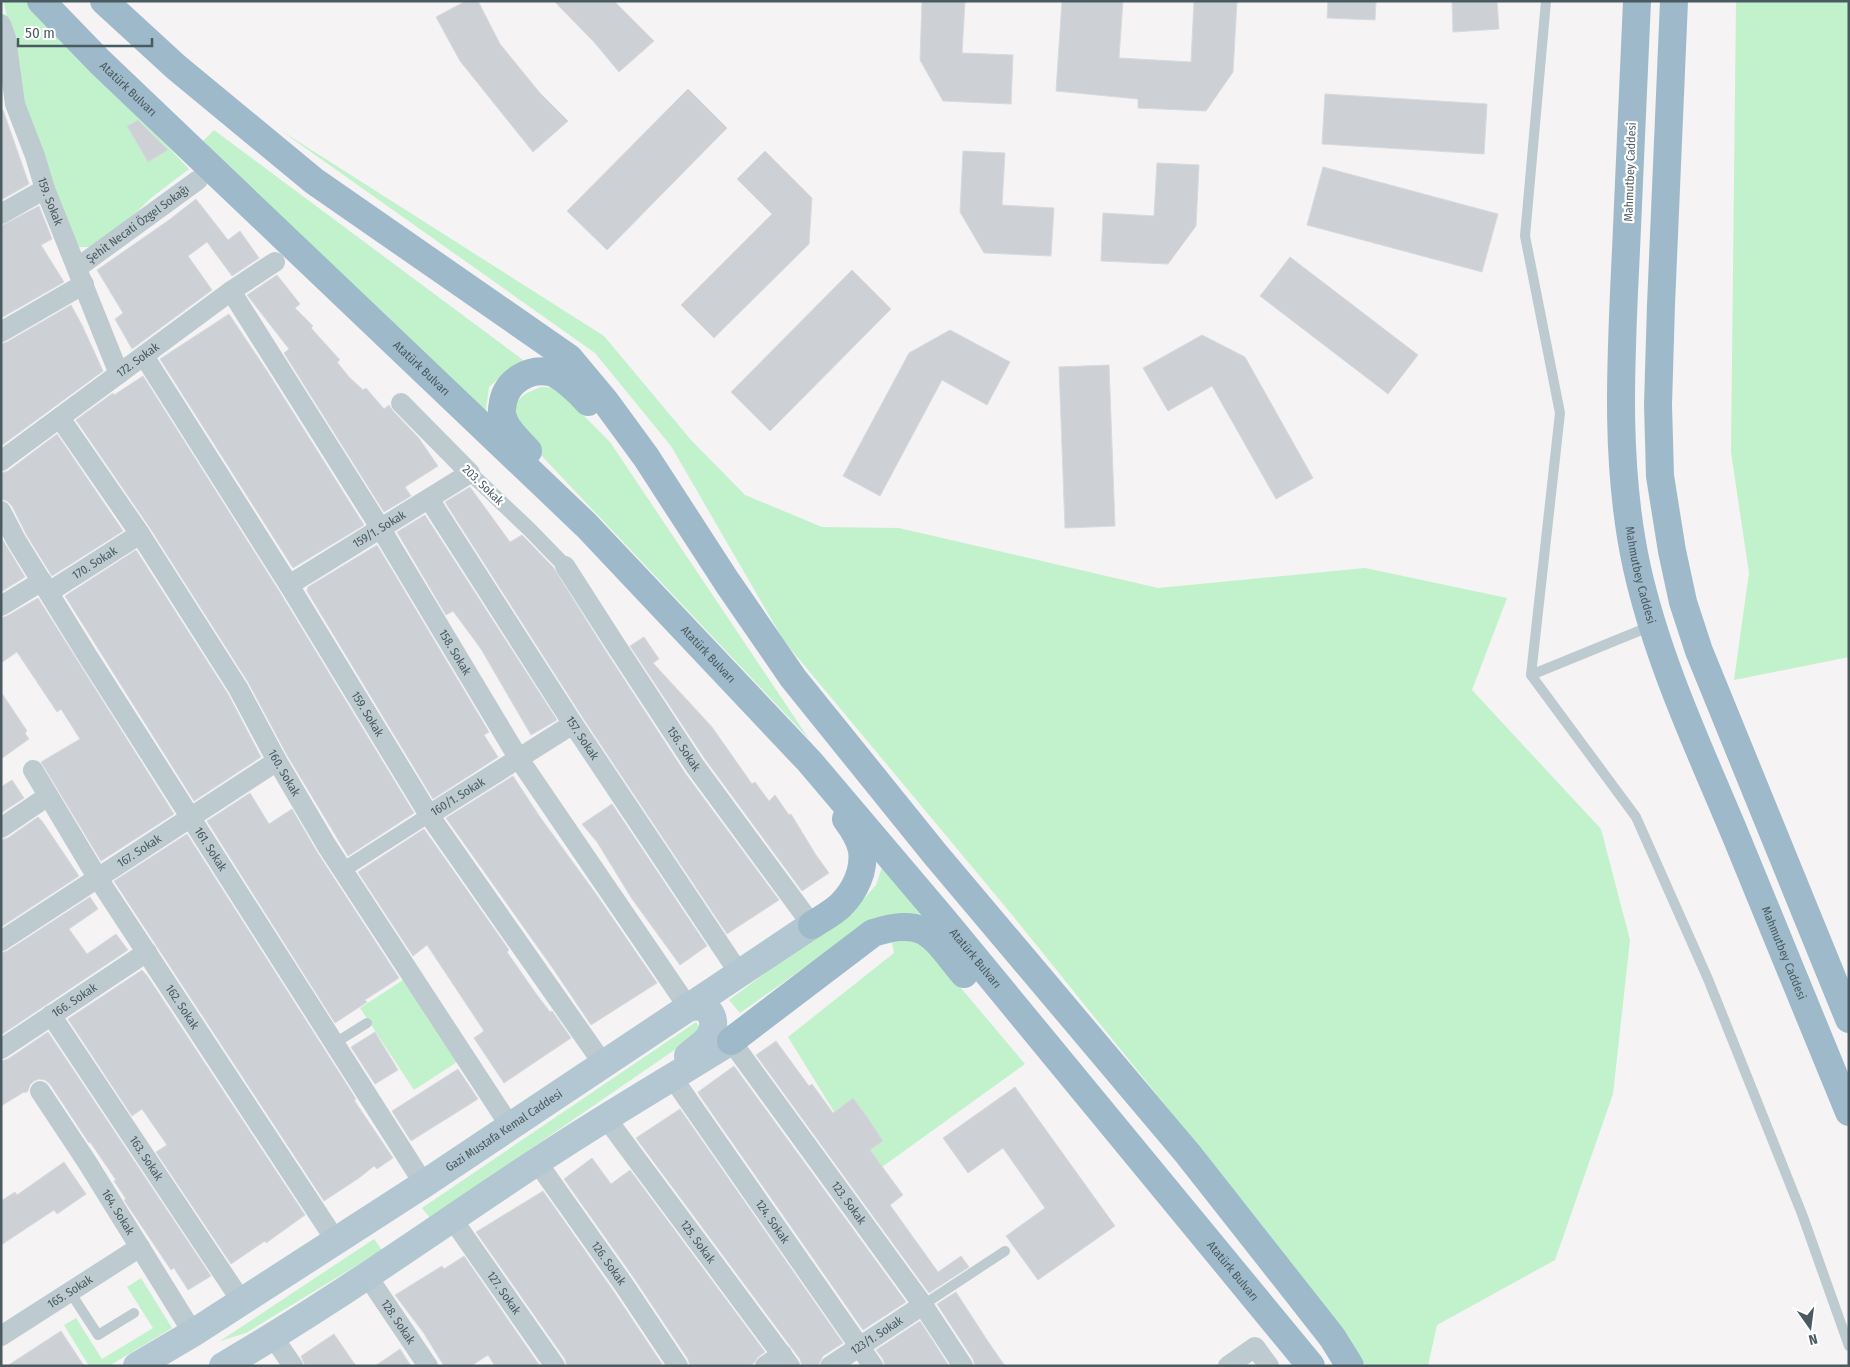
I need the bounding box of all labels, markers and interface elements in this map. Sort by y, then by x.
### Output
scale bar [18,15,151,47]
text: 50 m [25,24,55,42]
street label: Atatürk Bulvarı [97,59,160,119]
street label: Mahmutbey Caddesi [1621,122,1639,222]
street label: 159. Sokak [35,176,66,228]
street label: Şehit Necati Özgel Sokağı [84,182,192,266]
street label: Atatürk Bulvarı [390,338,453,399]
street label: 172. Sokak [114,339,162,380]
street label: 203. Sokak [460,462,507,508]
street label: 159/1. Sokak [350,507,408,551]
street label: Mahmutbey Caddesi [1622,525,1658,625]
street label: 170. Sokak [70,543,120,582]
street label: Atatürk Bulvarı [678,623,738,686]
street label: 158. Sokak [436,627,474,678]
street label: 159. Sokak [348,689,387,739]
street label: 157. Sokak [563,714,602,763]
street label: 156. Sokak [664,724,704,774]
street label: 160. Sokak [265,747,303,799]
street label: 160/1. Sokak [428,774,488,819]
street label: 161. Sokak [192,825,230,874]
street label: 167. Sokak [115,831,164,870]
street label: Mahmutbey Caddesi [1759,904,1809,1002]
street label: Atatürk Bulvarı [947,926,1004,991]
street label: 166. Sokak [49,980,100,1020]
street label: 162. Sokak [163,982,202,1032]
street label: Gazi Mustafa Kemal Caddesi [443,1087,565,1175]
street label: 163. Sokak [126,1133,166,1183]
street label: 123. Sokak [828,1178,869,1227]
street label: 164. Sokak [99,1187,138,1238]
street label: 124. Sokak [752,1197,793,1246]
street label: 125. Sokak [677,1217,719,1266]
street label: Atatürk Bulvarı [1204,1238,1261,1304]
street label: 126. Sokak [588,1239,629,1288]
street label: 127. Sokak [484,1269,524,1318]
street label: 165. Sokak [45,1272,96,1311]
street label: 128. Sokak [378,1297,418,1347]
north arrow [1785,1302,1835,1352]
street label: 123/1. Sokak [848,1313,906,1357]
text: N [1807,1330,1819,1348]

